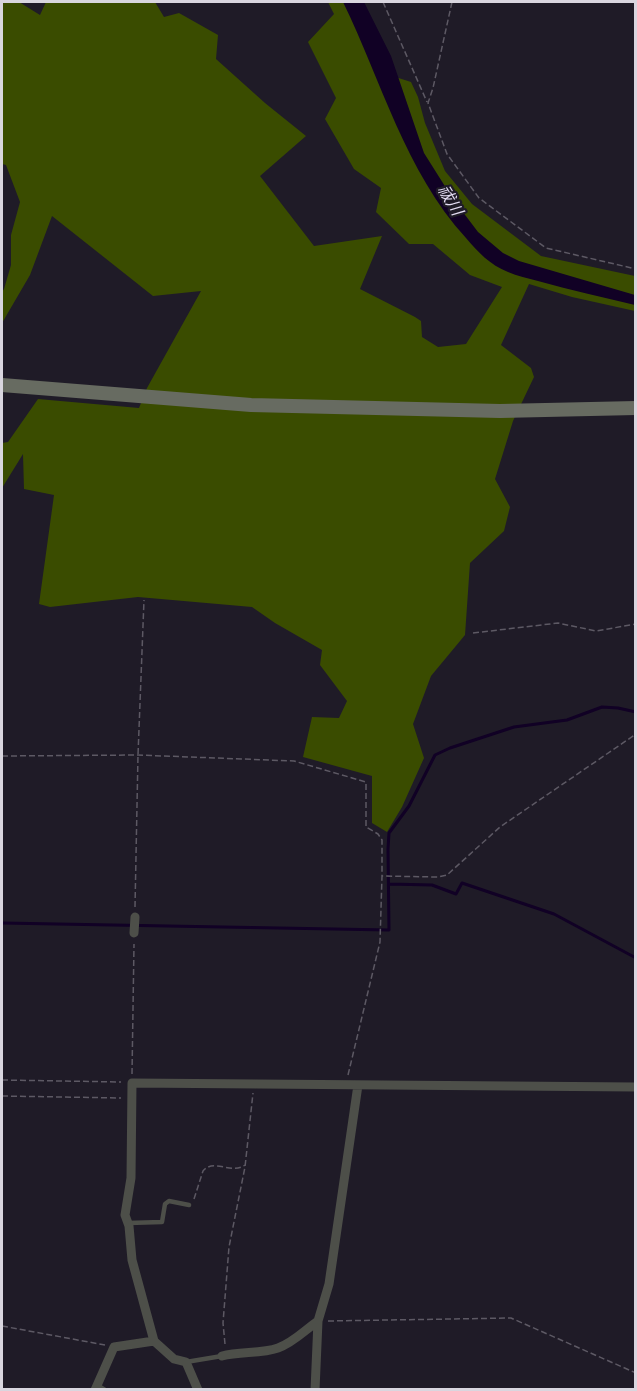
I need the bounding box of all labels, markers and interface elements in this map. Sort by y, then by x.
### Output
water label: 祓川 [433,182,465,220]

